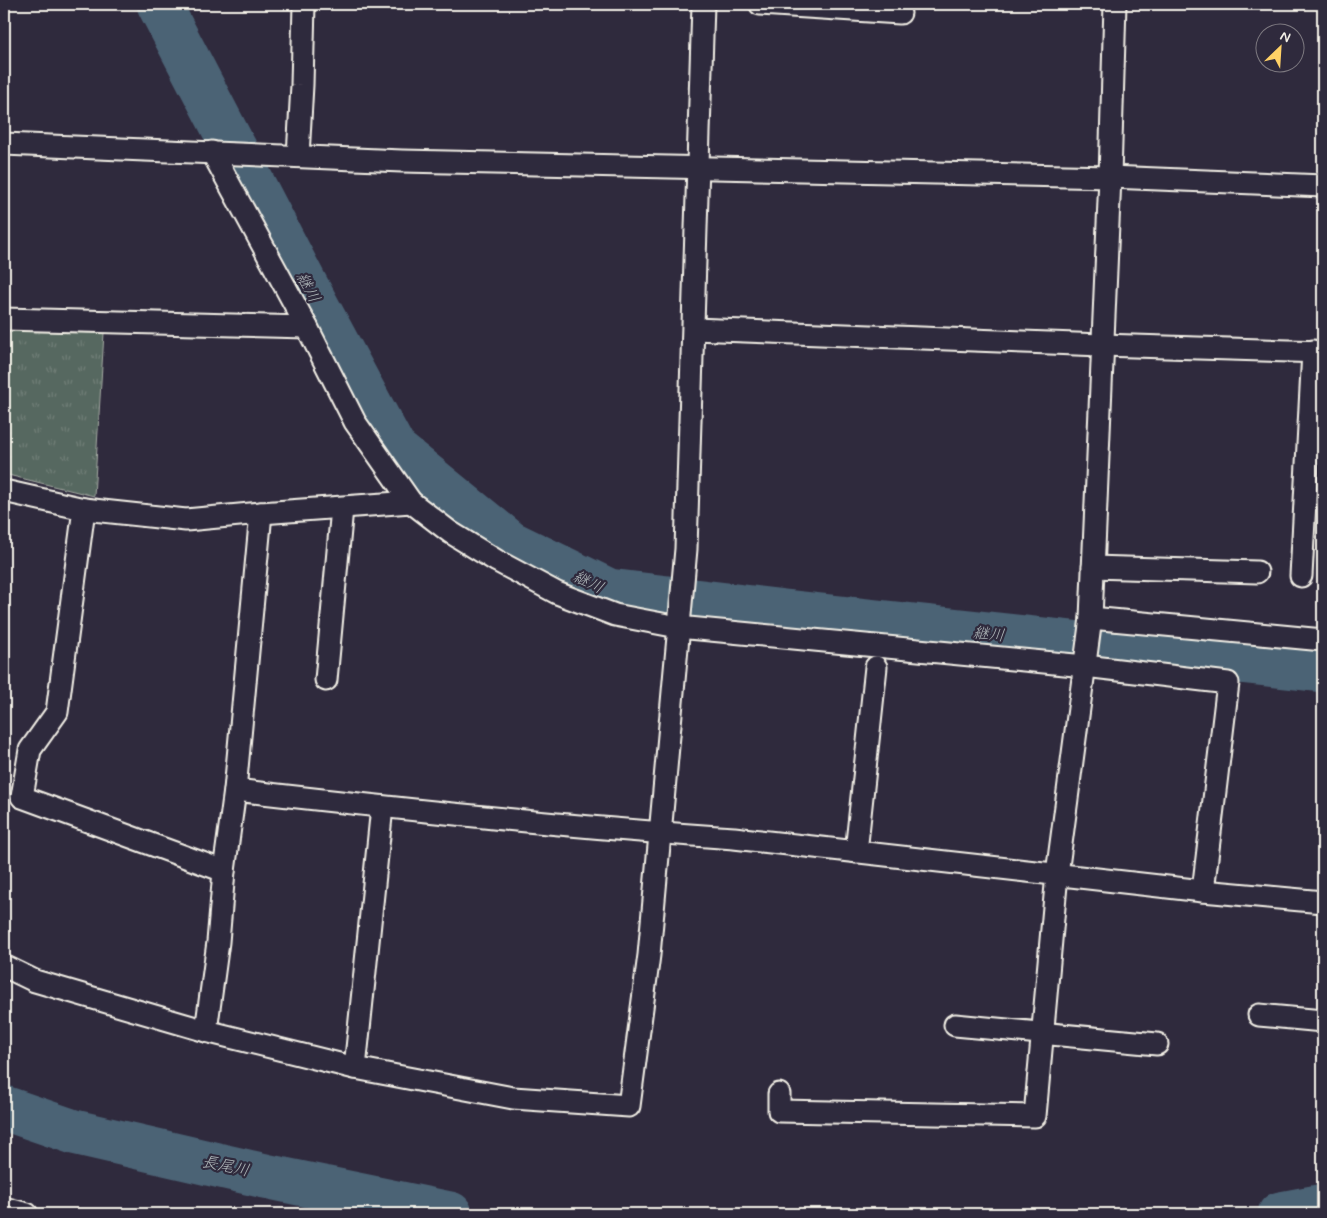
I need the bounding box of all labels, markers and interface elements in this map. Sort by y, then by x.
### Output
north arrow [1254,22,1304,72]
text: N [1277,27,1293,47]
water label: 継川 [291,269,324,307]
water label: 継川 [569,566,607,599]
water label: 継川 [972,622,1006,647]
water label: 長尾川 [200,1151,251,1182]

